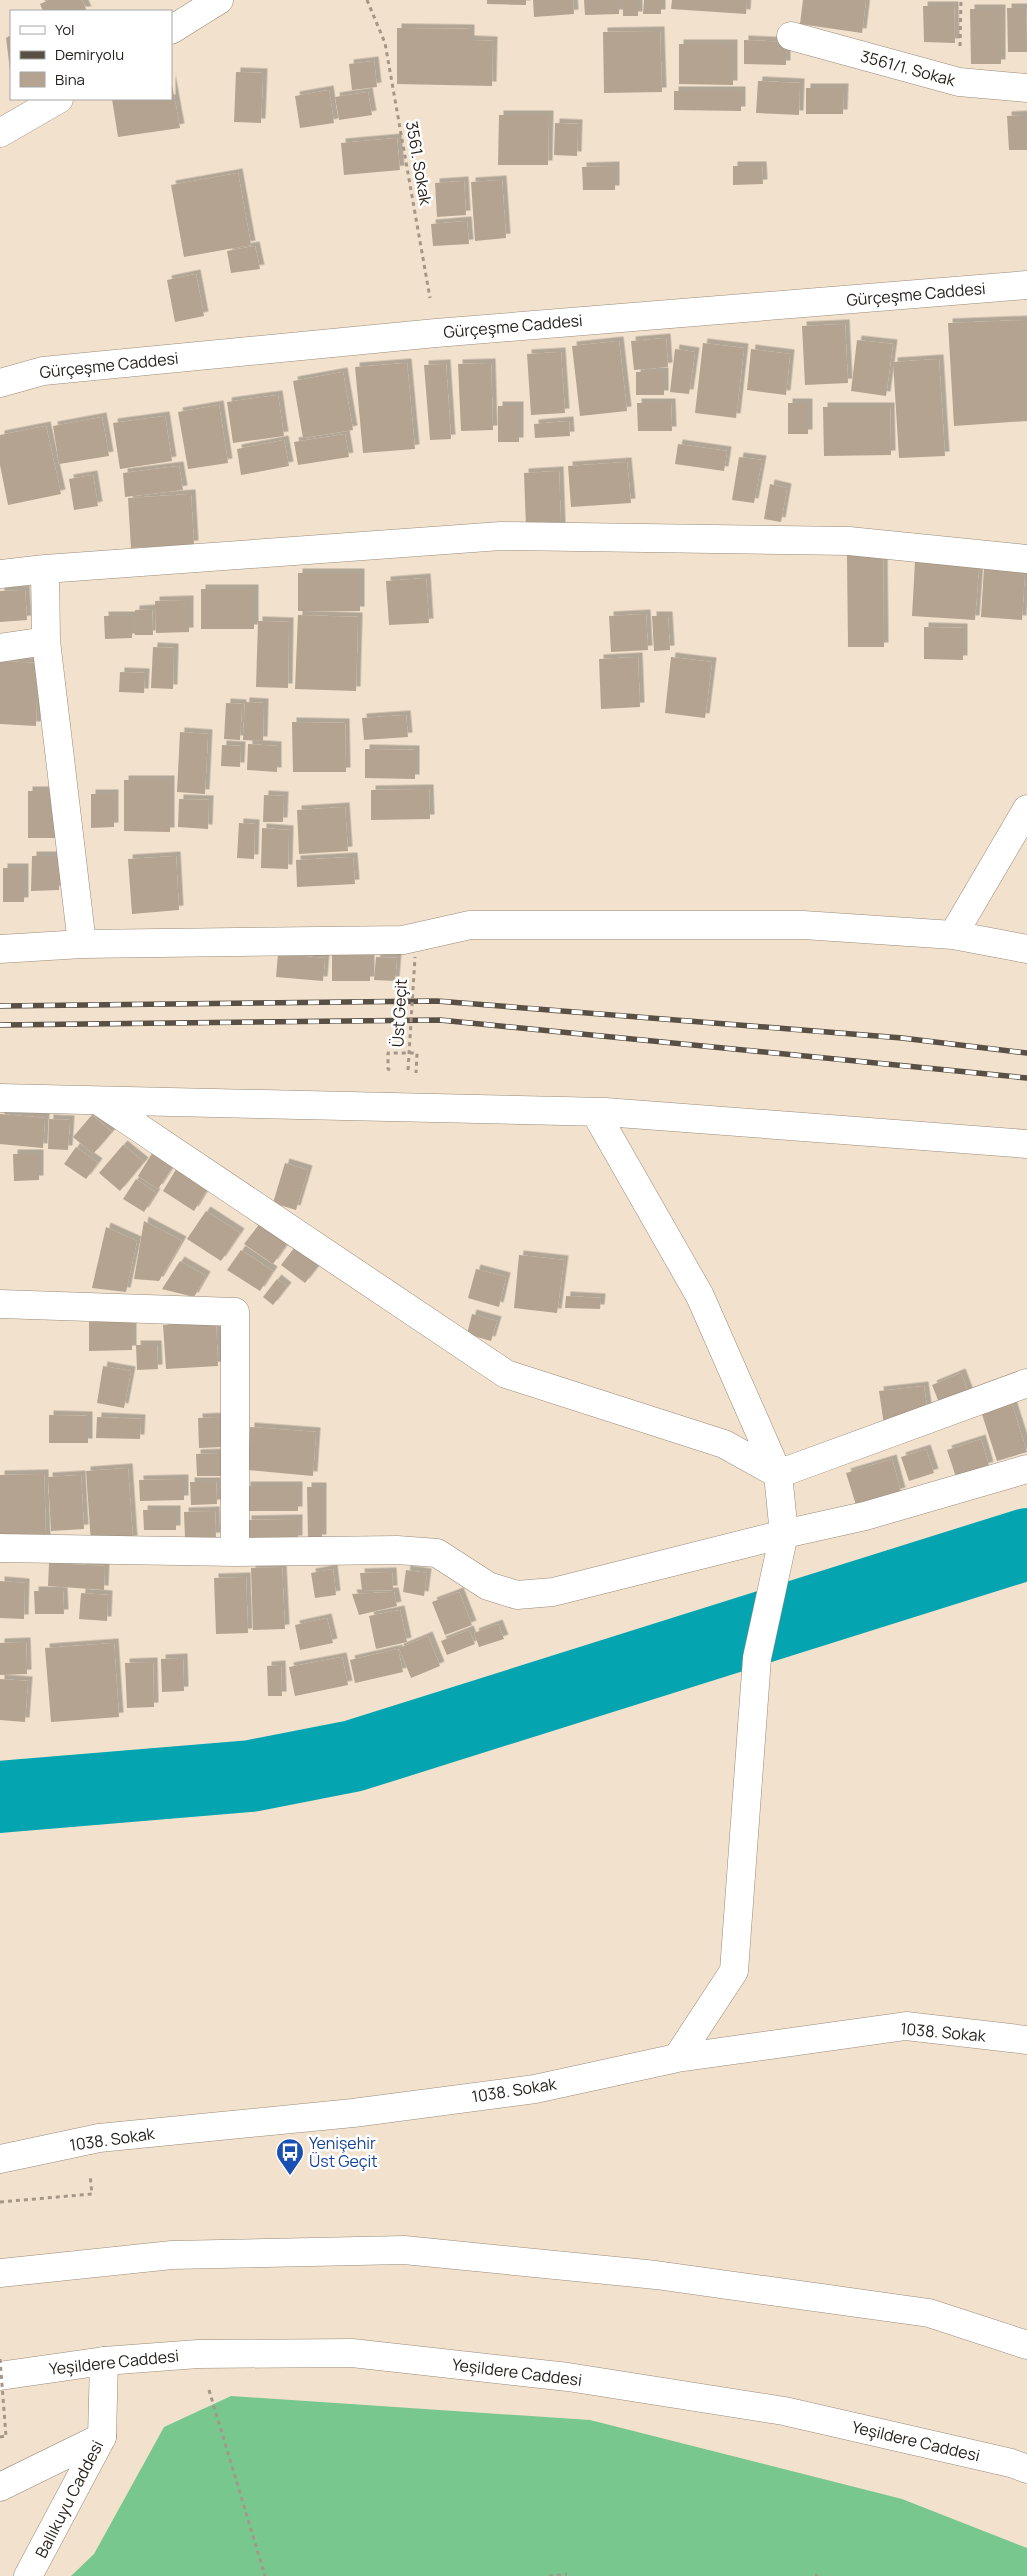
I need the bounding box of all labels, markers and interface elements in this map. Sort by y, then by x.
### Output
legend [10,10,172,100]
text: Yol [55,19,75,40]
text: Demiryolu [55,44,124,65]
street label: 3561/1. Sokak [858,45,959,91]
text: Bina [55,69,85,90]
street label: 3561. Sokak [401,119,437,208]
street label: Gürçeşme Caddesi [846,277,986,311]
street label: Gürçeşme Caddesi [443,309,583,343]
street label: Gürçeşme Caddesi [38,347,180,383]
street label: Üst Geçit [386,978,412,1048]
street label: 1038. Sokak [899,2017,988,2047]
street label: 1038. Sokak [470,2072,559,2108]
street label: 1038. Sokak [68,2122,157,2156]
place label: Yenişehir Üst Geçit [309,2132,378,2172]
bus stop icon: Yenişehir Üst Geçit [275,2137,305,2176]
street label: Yeşildere Caddesi [48,2344,180,2380]
street label: Yeşildere Caddesi [451,2353,583,2391]
street label: Yeşildere Caddesi [850,2416,982,2466]
street label: Ballıkuyu Caddesi [30,2436,108,2562]

